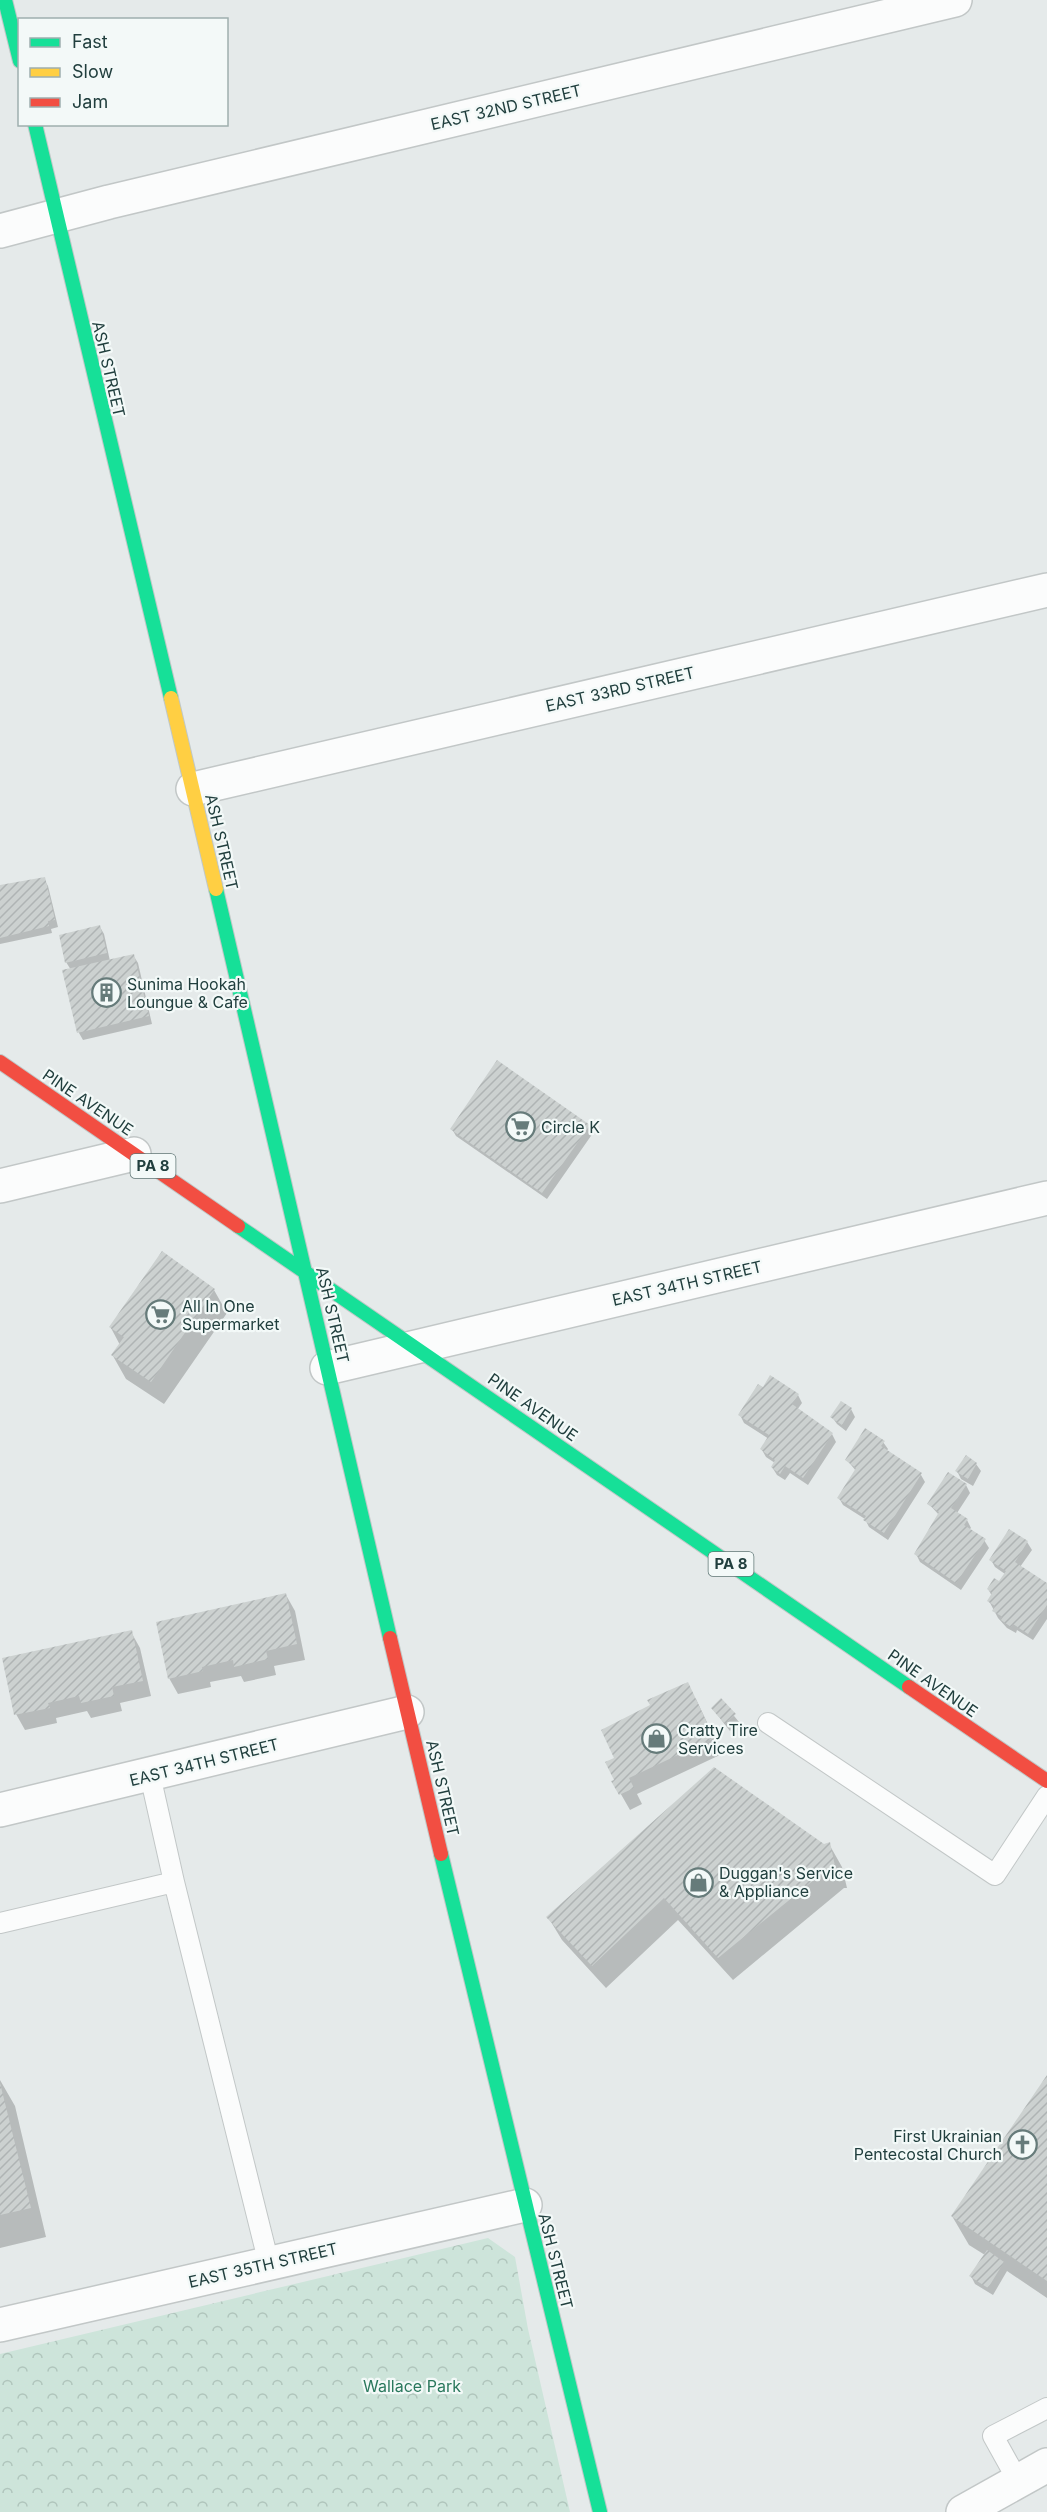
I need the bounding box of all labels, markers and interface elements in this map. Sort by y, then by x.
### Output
legend [18,18,228,126]
text: Fast [72,31,108,52]
text: Slow [72,61,113,82]
street label: EAST 32ND STREET [429,80,583,134]
text: Jam [72,91,108,112]
street label: ASH STREET [88,319,130,419]
street label: EAST 33RD STREET [544,662,696,716]
street label: ASH STREET [201,792,243,892]
place label: Sunima Hookah Loungue & Cafe [127,974,248,1012]
building icon: Sunima Hookah Loungue & Cafe [90,977,122,1009]
street label: PINE AVENUE [39,1064,137,1140]
supermarket icon: Circle K [504,1111,536,1143]
place label: Circle K [541,1117,600,1137]
road number: PA 8 [130,1154,176,1178]
street label: EAST 34TH STREET [610,1256,764,1310]
street label: ASH STREET [312,1265,354,1365]
place label: All In One Supermarket [182,1296,279,1334]
supermarket icon: All In One Supermarket [145,1299,177,1331]
street label: PINE AVENUE [484,1369,582,1445]
road number: PA 8 [708,1552,754,1576]
street label: PINE AVENUE [884,1645,982,1721]
place label: Cratty Tire Services [678,1720,758,1758]
shop icon: Cratty Tire Services [641,1723,673,1755]
street label: EAST 34TH STREET [127,1734,281,1790]
street label: ASH STREET [422,1738,464,1838]
place label: Duggan's Service & Appliance [719,1863,853,1901]
shop icon: Duggan's Service & Appliance [682,1866,714,1898]
place label: First Ukrainian Pentecostal Church [854,2126,1002,2164]
church icon: First Ukrainian Pentecostal Church [1007,2129,1039,2161]
street label: ASH STREET [534,2211,578,2311]
street label: EAST 35TH STREET [186,2238,340,2292]
park label: Wallace Park [363,2376,461,2396]

